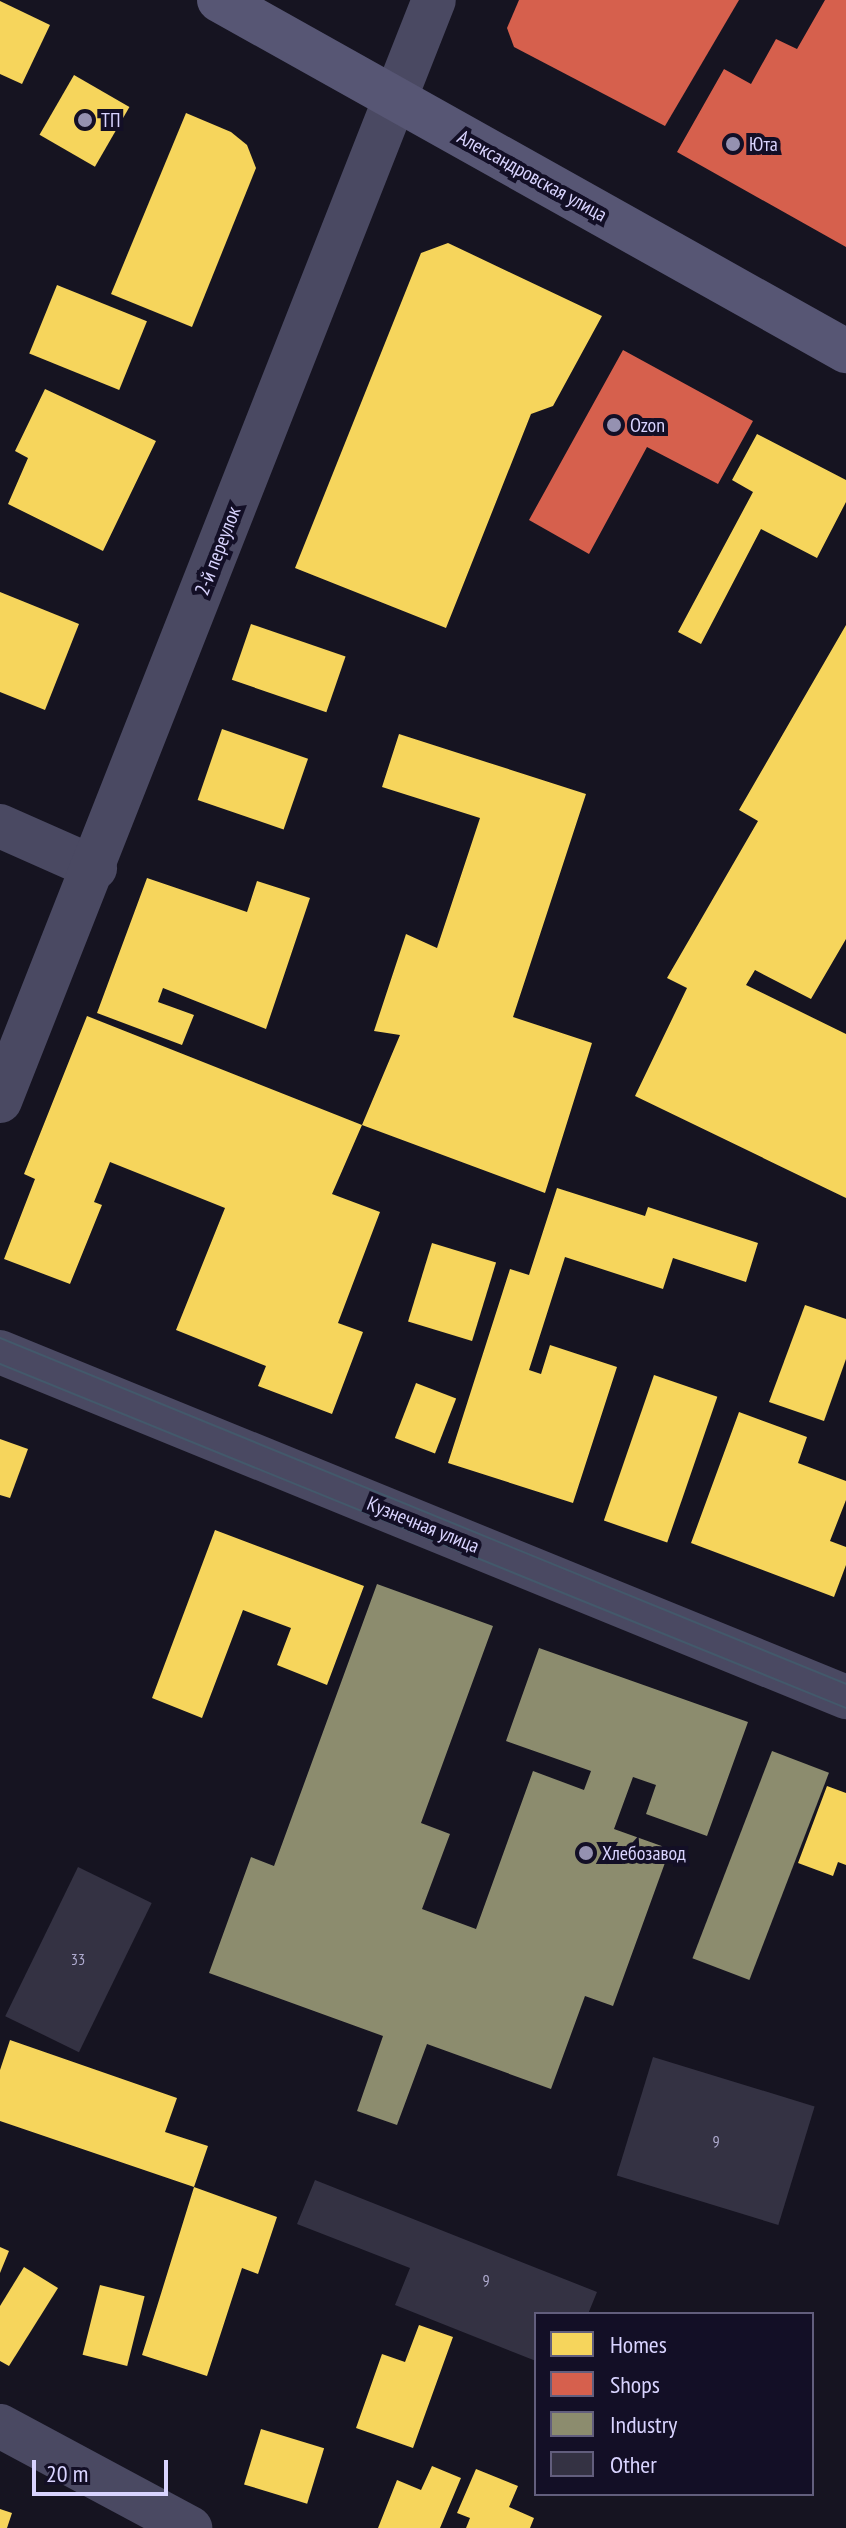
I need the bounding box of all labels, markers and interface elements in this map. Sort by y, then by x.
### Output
place label: ТП [101,108,120,132]
marker: ТП [76,111,94,129]
street label: Александровская улица [453,125,611,227]
place label: Юта [749,132,778,156]
marker: Юта [724,135,742,153]
place label: Ozon [630,413,665,437]
marker: Ozon [605,416,623,434]
street label: 2-й переулок [190,503,246,599]
street label: Кузнечная улица [363,1492,483,1558]
place label: Хлебозавод [602,1841,686,1865]
marker: Хлебозавод [577,1844,595,1862]
house number: 33 [71,1949,85,1969]
house number: 9 [712,2131,720,2151]
house number: 9 [482,2270,490,2290]
legend [534,2312,814,2496]
text: Homes [610,2329,667,2360]
text: Shops [610,2369,660,2400]
text: Industry [610,2409,677,2440]
scale bar [36,2444,172,2494]
text: Other [610,2449,657,2480]
text: 20 m [46,2458,88,2489]

